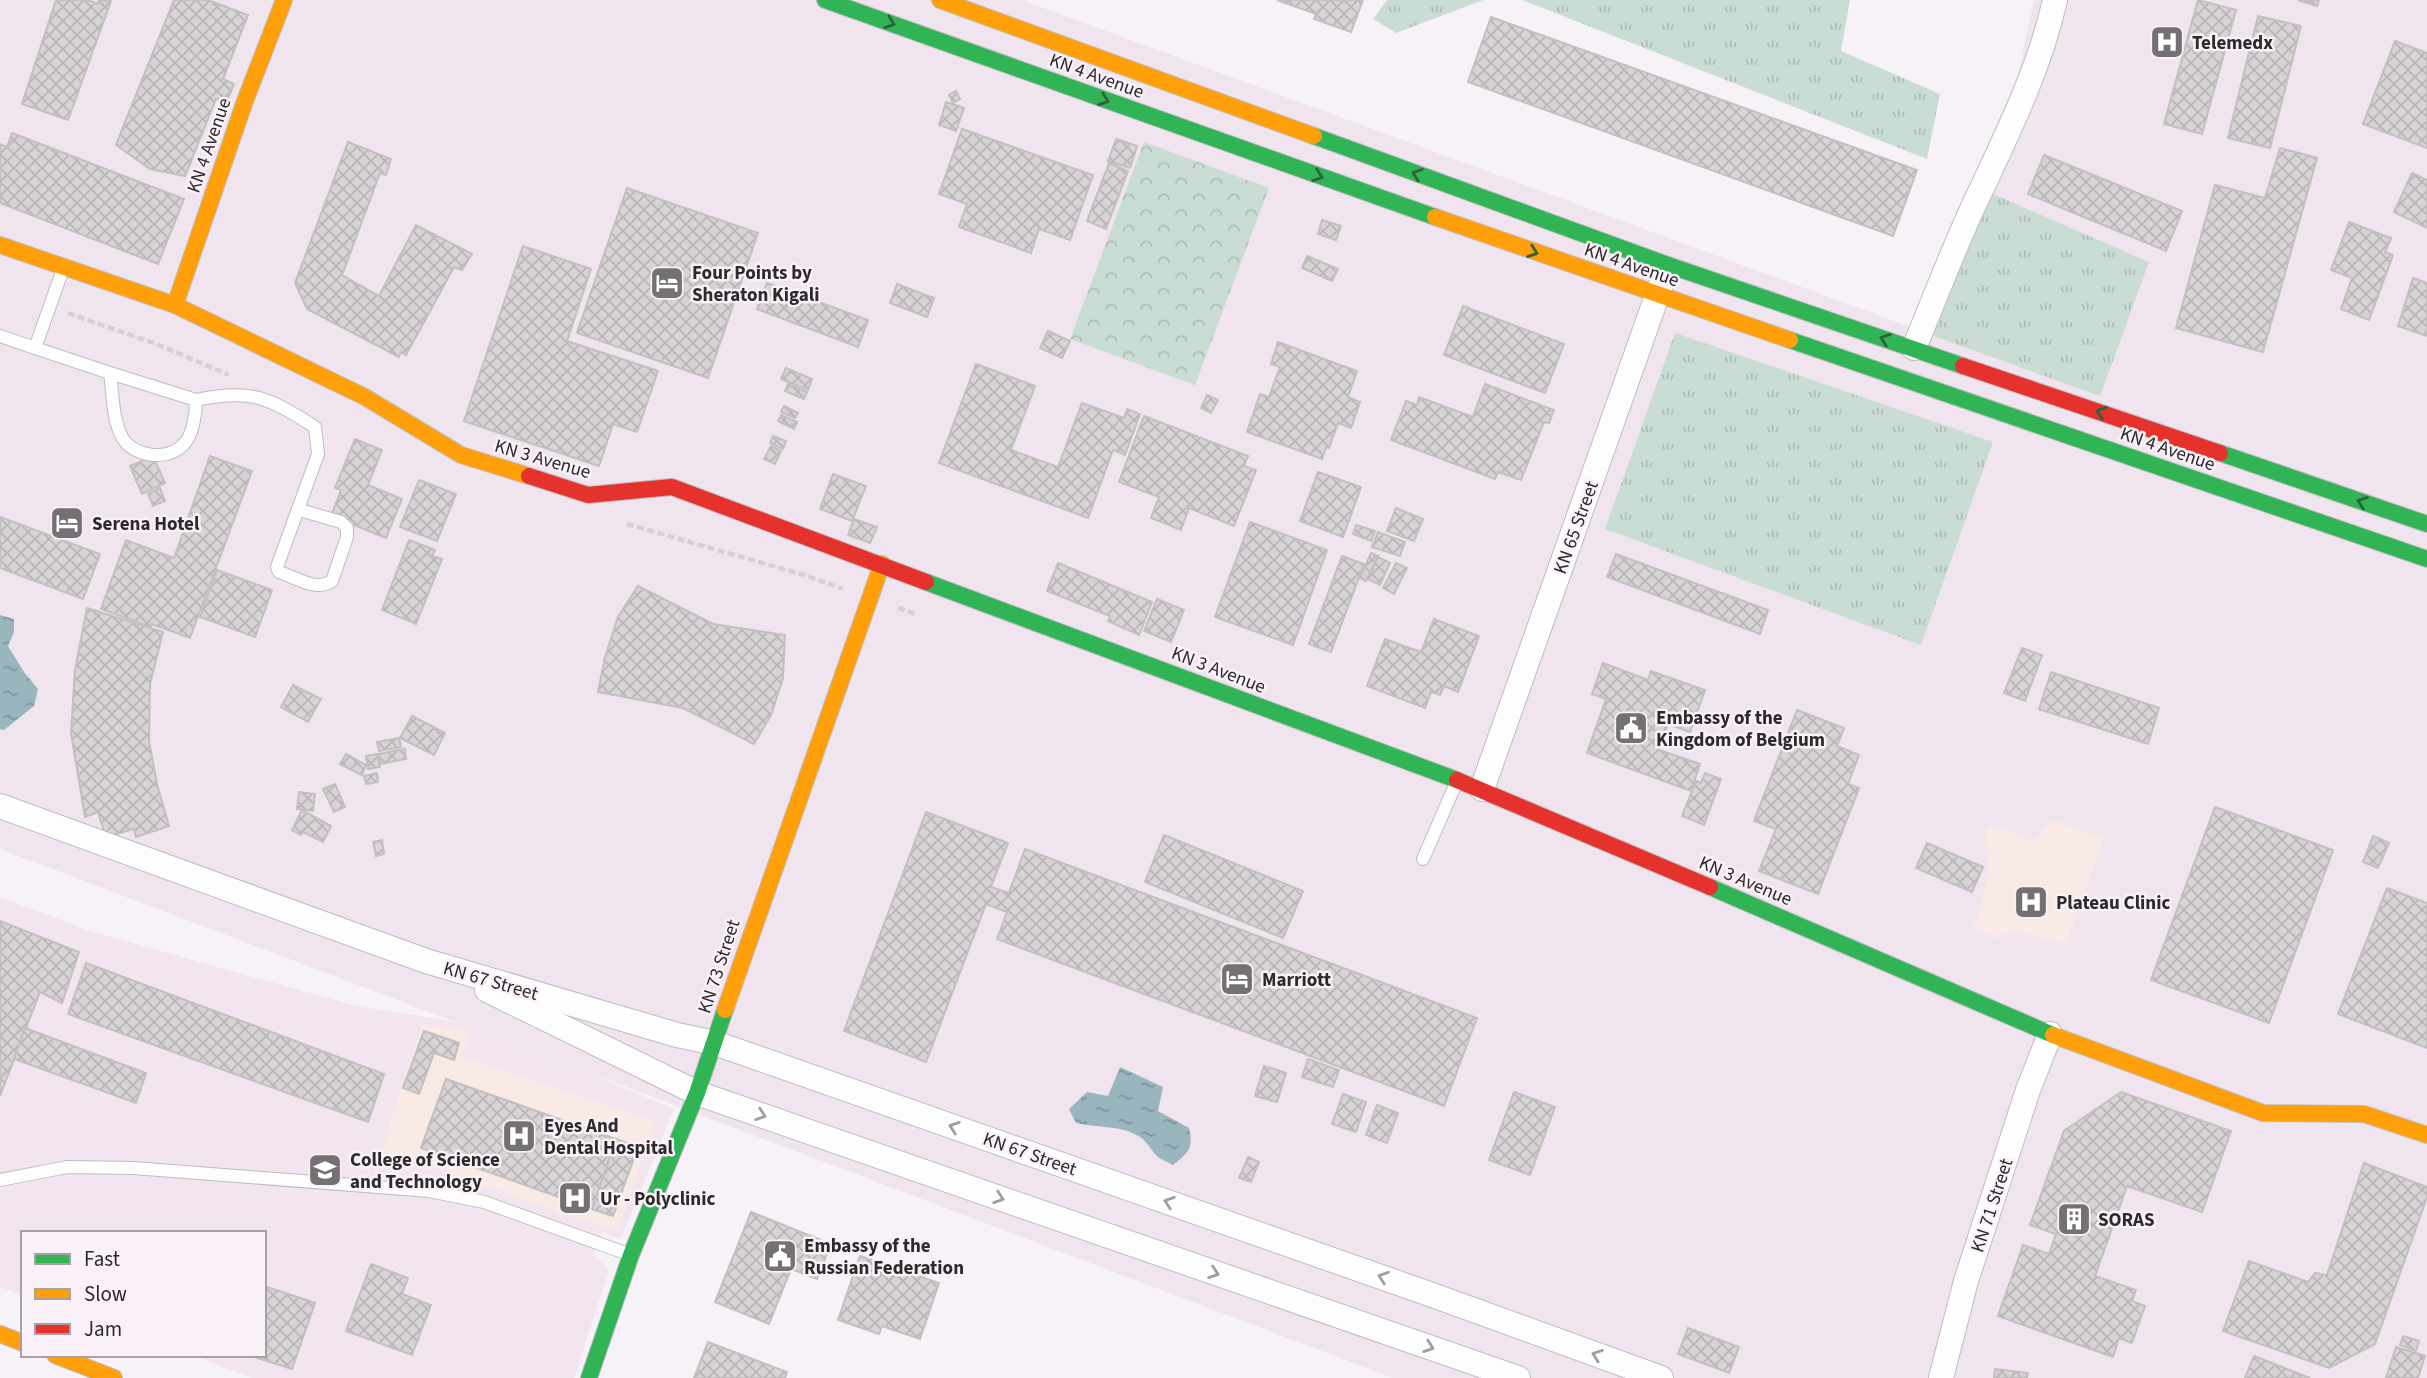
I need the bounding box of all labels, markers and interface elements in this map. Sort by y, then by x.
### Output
one-way arrow [883,15,895,29]
hospital icon: Telemedx [2148,23,2186,61]
place label: Telemedx [2192,30,2273,57]
street label: KN 4 Avenue [1045,47,1148,106]
one-way arrow [1097,91,1109,105]
street label: KN 4 Avenue [181,94,238,197]
one-way arrow [1312,168,1324,182]
one-way arrow [1411,168,1423,182]
street label: KN 4 Avenue [1580,237,1683,294]
one-way arrow [1526,244,1538,258]
place label: Four Points by Sheraton Kigali [692,260,819,309]
hotel icon: Four Points by Sheraton Kigali [648,264,686,302]
one-way arrow [1880,333,1892,347]
one-way arrow [2095,406,2107,420]
street label: KN 4 Avenue [2116,421,2219,478]
street label: KN 3 Avenue [491,433,594,486]
street label: KN 65 Street [1547,477,1606,578]
one-way arrow [2357,495,2369,510]
hotel icon: Serena Hotel [48,504,86,542]
place label: Serena Hotel [92,511,200,538]
street label: KN 3 Avenue [1167,640,1269,701]
place label: Embassy of the Kingdom of Belgium [1656,705,1825,754]
public building icon: Embassy of the Kingdom of Belgium [1612,709,1650,747]
street label: KN 3 Avenue [1695,850,1796,913]
hospital icon: Plateau Clinic [2012,883,2050,921]
place label: Plateau Clinic [2056,890,2170,917]
street label: KN 73 Street [692,915,747,1017]
street label: KN 67 Street [440,955,542,1008]
hotel icon: Marriott [1218,960,1256,998]
place label: Marriott [1262,967,1331,994]
one-way arrow [755,1107,767,1121]
place label: Eyes And Dental Hospital [544,1113,674,1162]
hospital icon: Eyes And Dental Hospital [500,1117,538,1155]
one-way arrow [948,1121,960,1135]
street label: KN 67 Street [979,1126,1080,1183]
place label: College of Science and Technology [350,1147,500,1196]
school or university icon: College of Science and Technology [306,1151,344,1189]
street label: KN 71 Street [1965,1154,2020,1256]
hospital icon: Ur - Polyclinic [556,1179,594,1217]
place label: Ur - Polyclinic [600,1186,715,1213]
one-way arrow [993,1190,1005,1204]
one-way arrow [1163,1196,1175,1210]
building icon: SORAS [2055,1200,2093,1238]
place label: SORAS [2098,1207,2155,1234]
legend [21,1231,266,1357]
place label: Embassy of the Russian Federation [804,1233,964,1282]
public building icon: Embassy of the Russian Federation [761,1237,799,1275]
text: Fast [84,1244,120,1274]
one-way arrow [1208,1264,1220,1278]
one-way arrow [1378,1271,1390,1285]
text: Slow [84,1279,127,1309]
text: Jam [84,1314,122,1344]
one-way arrow [1422,1339,1435,1353]
one-way arrow [1592,1349,1604,1363]

